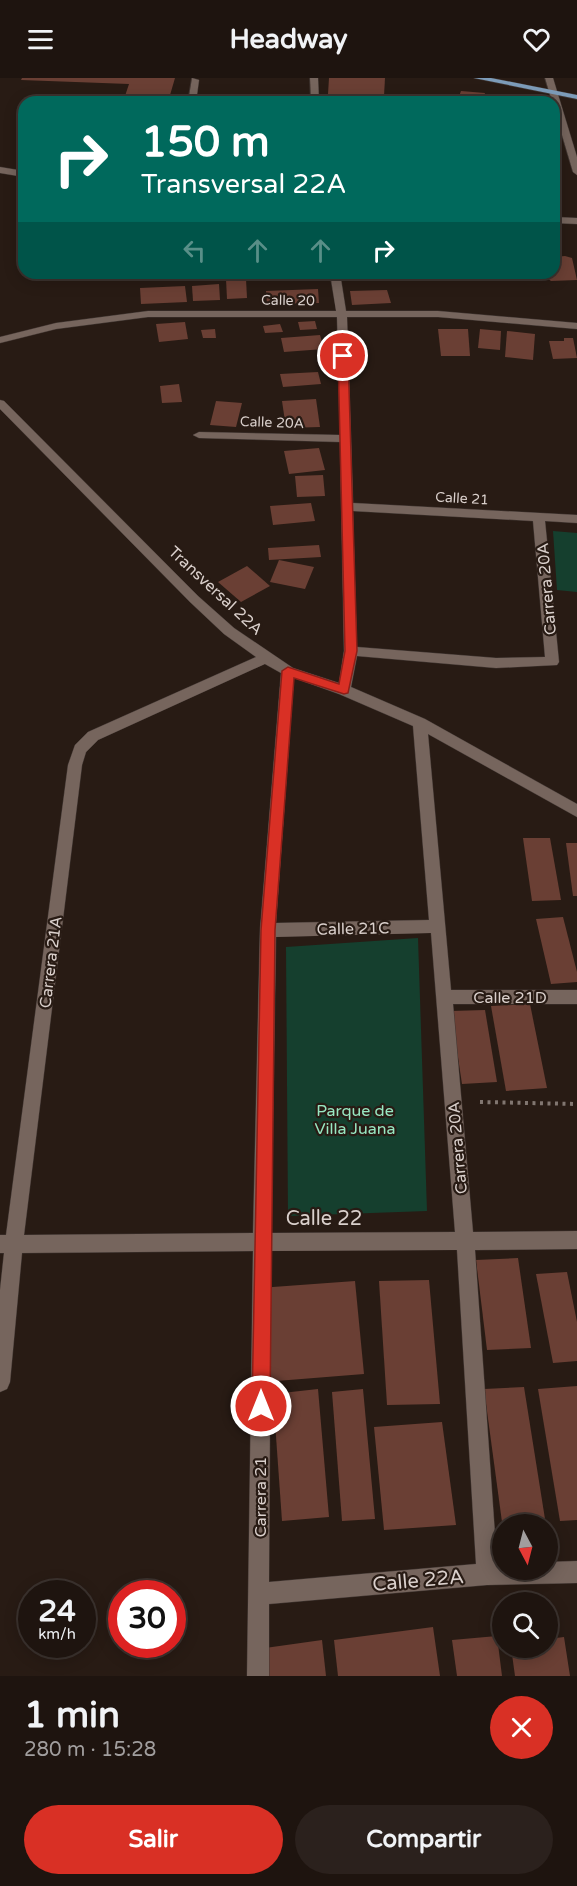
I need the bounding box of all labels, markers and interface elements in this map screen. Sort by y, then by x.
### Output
icon: menu [24,23,57,56]
text: Headway [229,23,348,56]
icon: heart [520,23,553,56]
text: 150 m [141,117,270,168]
icon: right [42,120,120,198]
text: Transversal 22A [141,168,346,201]
icon: left [178,234,211,267]
icon: ahead [241,234,274,267]
icon: ahead [304,234,337,267]
icon: right [367,234,400,267]
street label: Calle 20 [261,292,315,309]
pin [317,330,368,381]
icon: arrive [326,339,359,372]
street label: Calle 20A [240,413,304,432]
street label: Calle 21 [435,489,489,508]
street label: Transversal 22A [164,542,267,640]
street label: Carrera 20A [533,542,561,636]
street label: Carrera 21A [35,915,67,1009]
street label: Calle 21C [317,918,389,940]
street label: Calle 21D [473,988,547,1008]
park label: Parque de Villa Juana [315,1101,395,1139]
street label: Carrera 20A [444,1101,472,1195]
street label: Calle 22 [286,1207,362,1231]
position arrow [229,1374,293,1438]
street label: Carrera 21 [251,1457,271,1537]
north arrow [492,1514,558,1580]
map controls [492,1514,558,1658]
street label: Calle 22A [371,1565,465,1597]
speed limit sign: 30 [108,1580,186,1658]
button: search [492,1592,558,1658]
text: 24 [38,1593,76,1630]
text: km/h [38,1625,76,1643]
text: 1 min [24,1694,120,1737]
button: close [490,1696,553,1759]
text: 280 m · 15:28 [24,1738,156,1762]
button: Salir [24,1805,283,1874]
button: Compartir [295,1805,553,1874]

